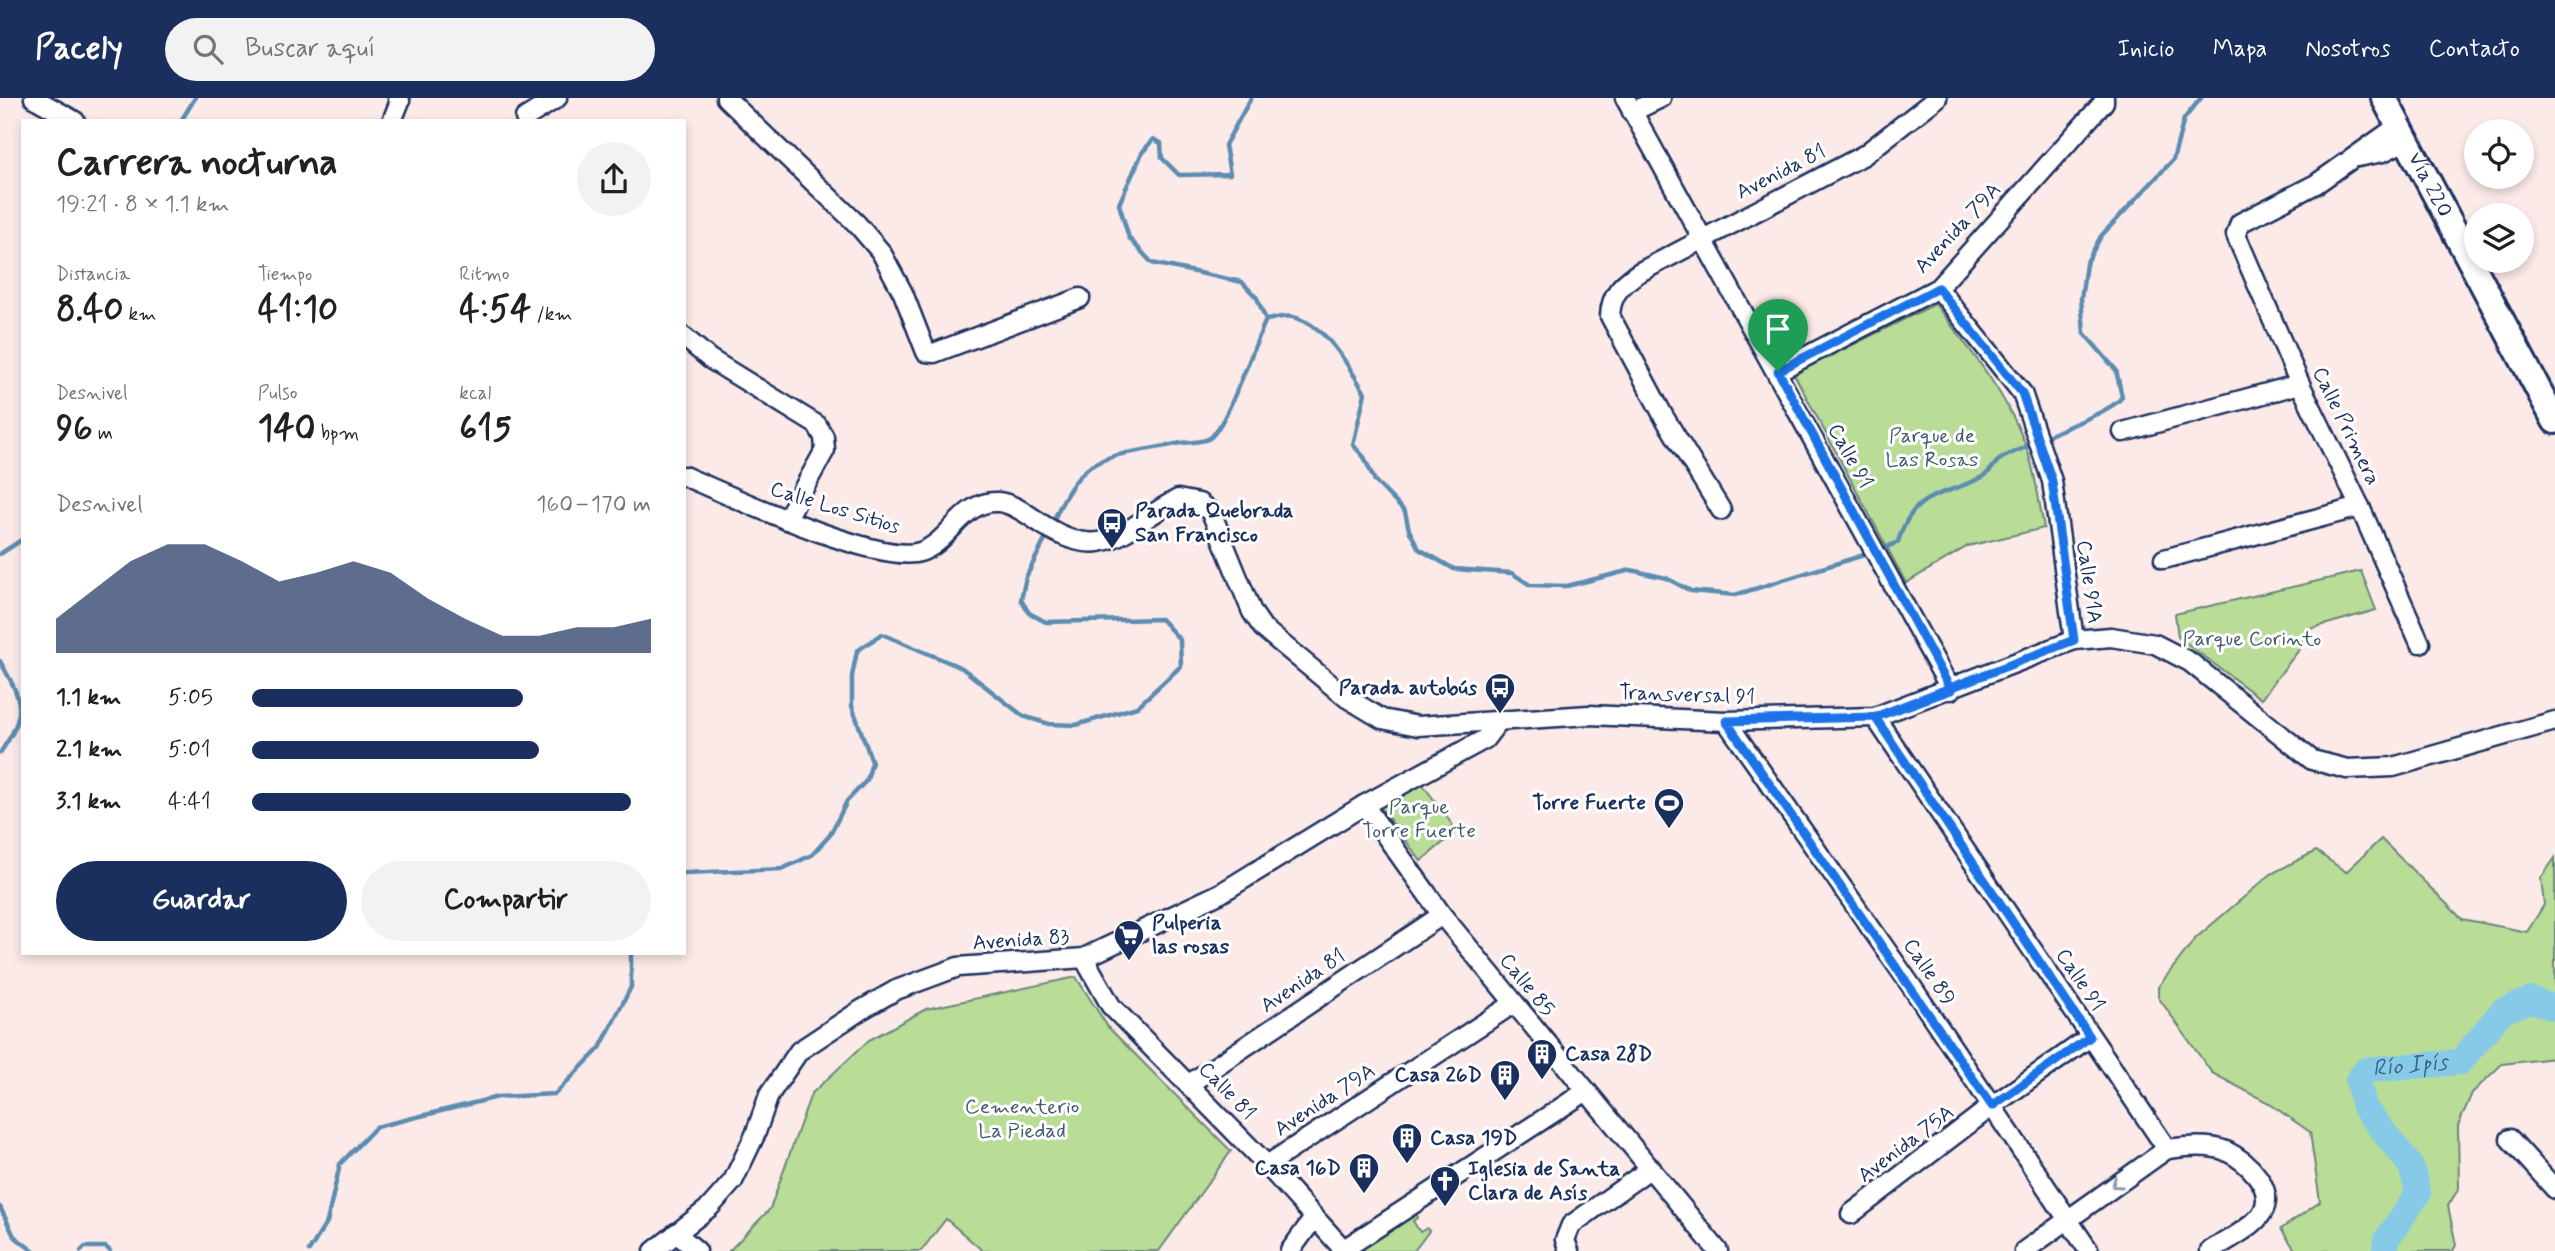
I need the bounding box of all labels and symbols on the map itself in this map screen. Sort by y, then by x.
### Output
street label: Avenida 81 [1731,138,1831,206]
street label: Vía 220 [2401,147,2459,222]
street label: Avenida 79A [1908,176,2008,280]
pin [1748,299,1808,371]
street label: Calle Primera [2305,362,2387,490]
street label: Calle 91 [1821,419,1879,493]
park label: Parque de Las Rosas [1885,422,1979,474]
street label: Calle Los Sitios [767,475,903,541]
place label: Parada Quebrada San Francisco [1135,497,1294,549]
bus stop icon: Parada Quebrada San Francisco [1095,506,1129,550]
street label: Calle 91A [2069,539,2109,625]
park label: Parque Corinto [2183,625,2321,653]
bus stop icon: Parada autobús [1483,671,1517,715]
place label: Parada autobús [1339,674,1478,702]
street label: Transversal 91 [1619,679,1755,711]
sports icon: Torre Fuerte [1652,786,1686,830]
place label: Torre Fuerte [1532,789,1646,817]
park label: Parque Torre Fuerte [1362,793,1476,845]
place label: Pulperia las rosas [1152,909,1230,961]
supermarket icon: Pulperia las rosas [1112,918,1146,962]
street label: Avenida 83 [972,923,1070,957]
street label: Calle 89 [1896,933,1962,1011]
street label: Avenida 81 [1255,942,1351,1020]
street label: Calle 91 [2049,943,2111,1017]
street label: Calle 85 [1493,947,1561,1023]
building icon: Casa 28D [1525,1037,1559,1081]
place label: Casa 28D [1565,1040,1652,1068]
water label: Río Ipís [2371,1048,2450,1084]
street label: Calle 81 [1192,1055,1262,1127]
street label: Avenida 79A [1269,1057,1381,1143]
building icon: Casa 26D [1488,1058,1522,1102]
place label: Casa 26D [1395,1061,1482,1089]
park label: Cementerio La Piedad [965,1093,1079,1145]
street label: Avenida 75A [1852,1099,1960,1189]
building icon: Casa 19D [1390,1121,1424,1165]
place label: Casa 19D [1430,1124,1517,1152]
building icon: Casa 16D [1347,1151,1381,1195]
place label: Casa 16D [1254,1154,1341,1182]
place label: Iglesia de Santa Clara de Asís [1468,1155,1621,1207]
church icon: Iglesia de Santa Clara de Asís [1428,1164,1462,1208]
one-way arrow [2111,1176,2124,1189]

